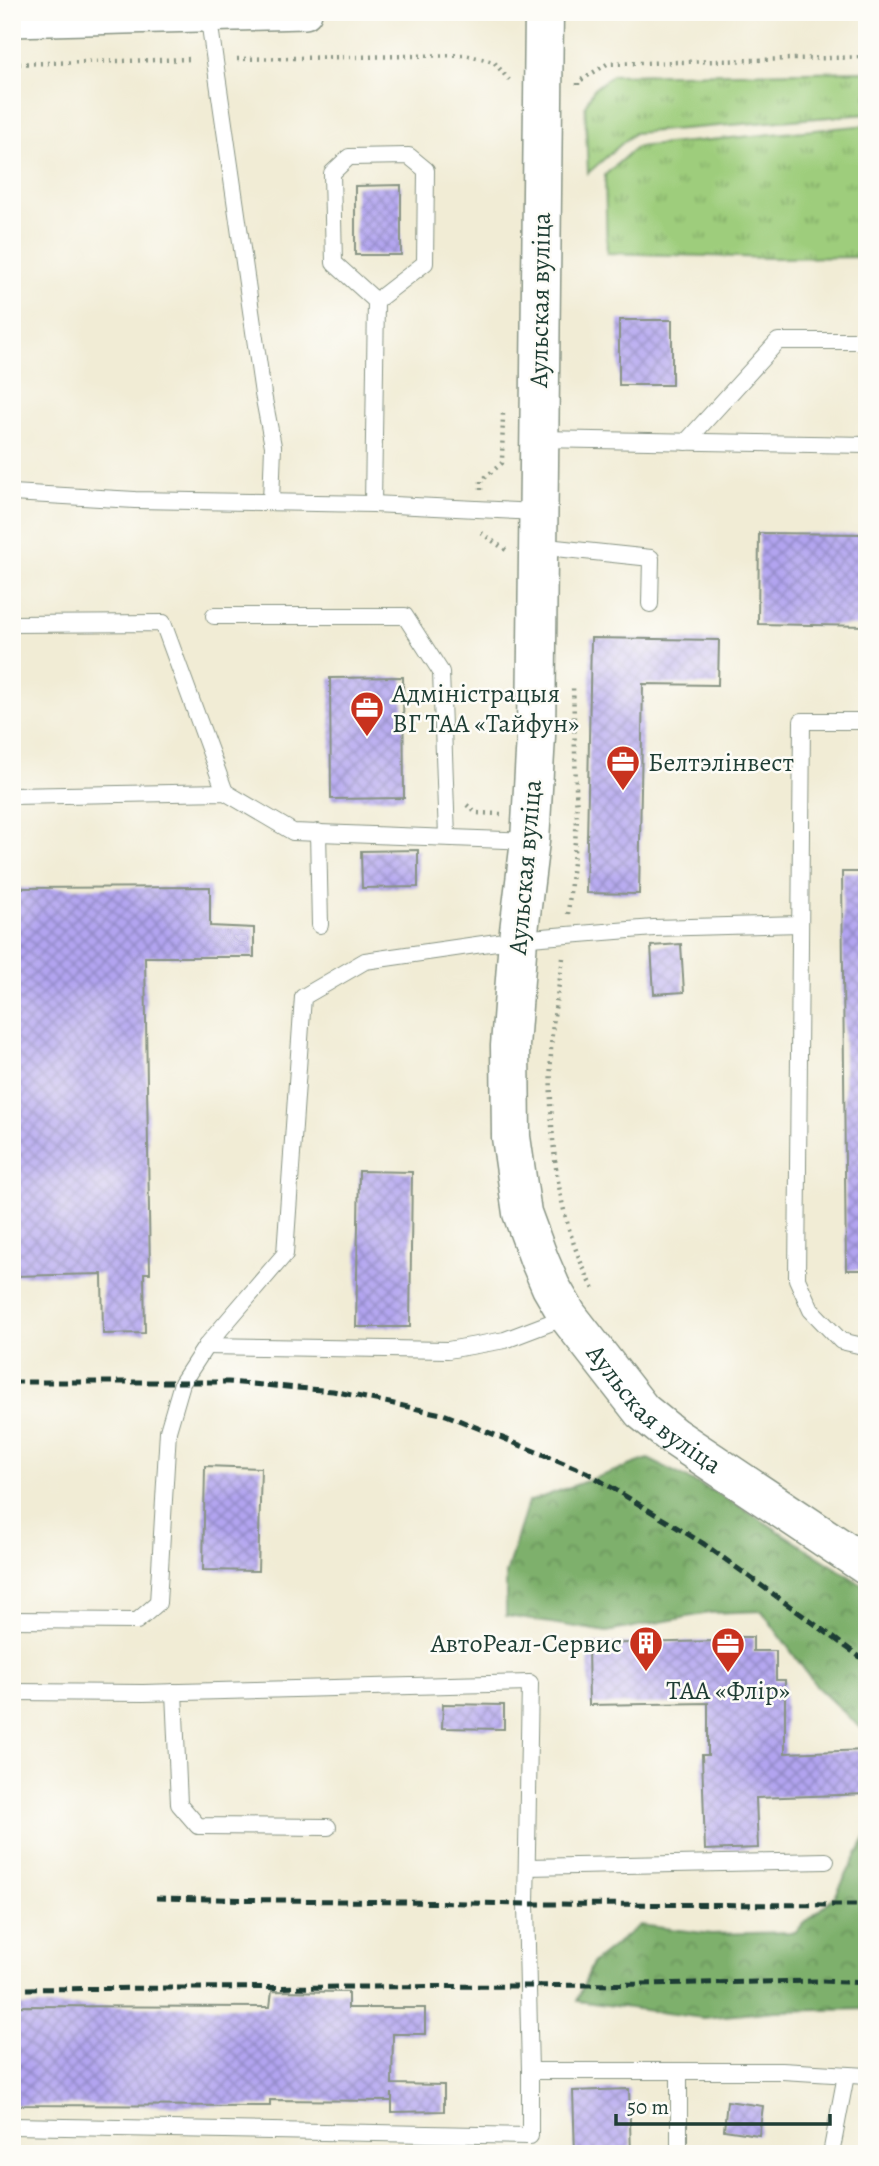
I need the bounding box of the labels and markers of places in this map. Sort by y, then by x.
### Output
place label: Адміністрацыя ВГ ТАА «Тайфун» [391,676,579,741]
office icon: Адміністрацыя ВГ ТАА «Тайфун» [348,689,386,738]
office icon: Белтэлінвест [604,743,642,792]
place label: Белтэлінвест [648,745,795,780]
building icon: АвтоРеал-Сервис [627,1624,665,1673]
office icon: ТАА «Флір» [709,1625,747,1674]
place label: АвтоРеал-Сервис [430,1626,622,1661]
place label: ТАА «Флір» [666,1673,790,1708]

